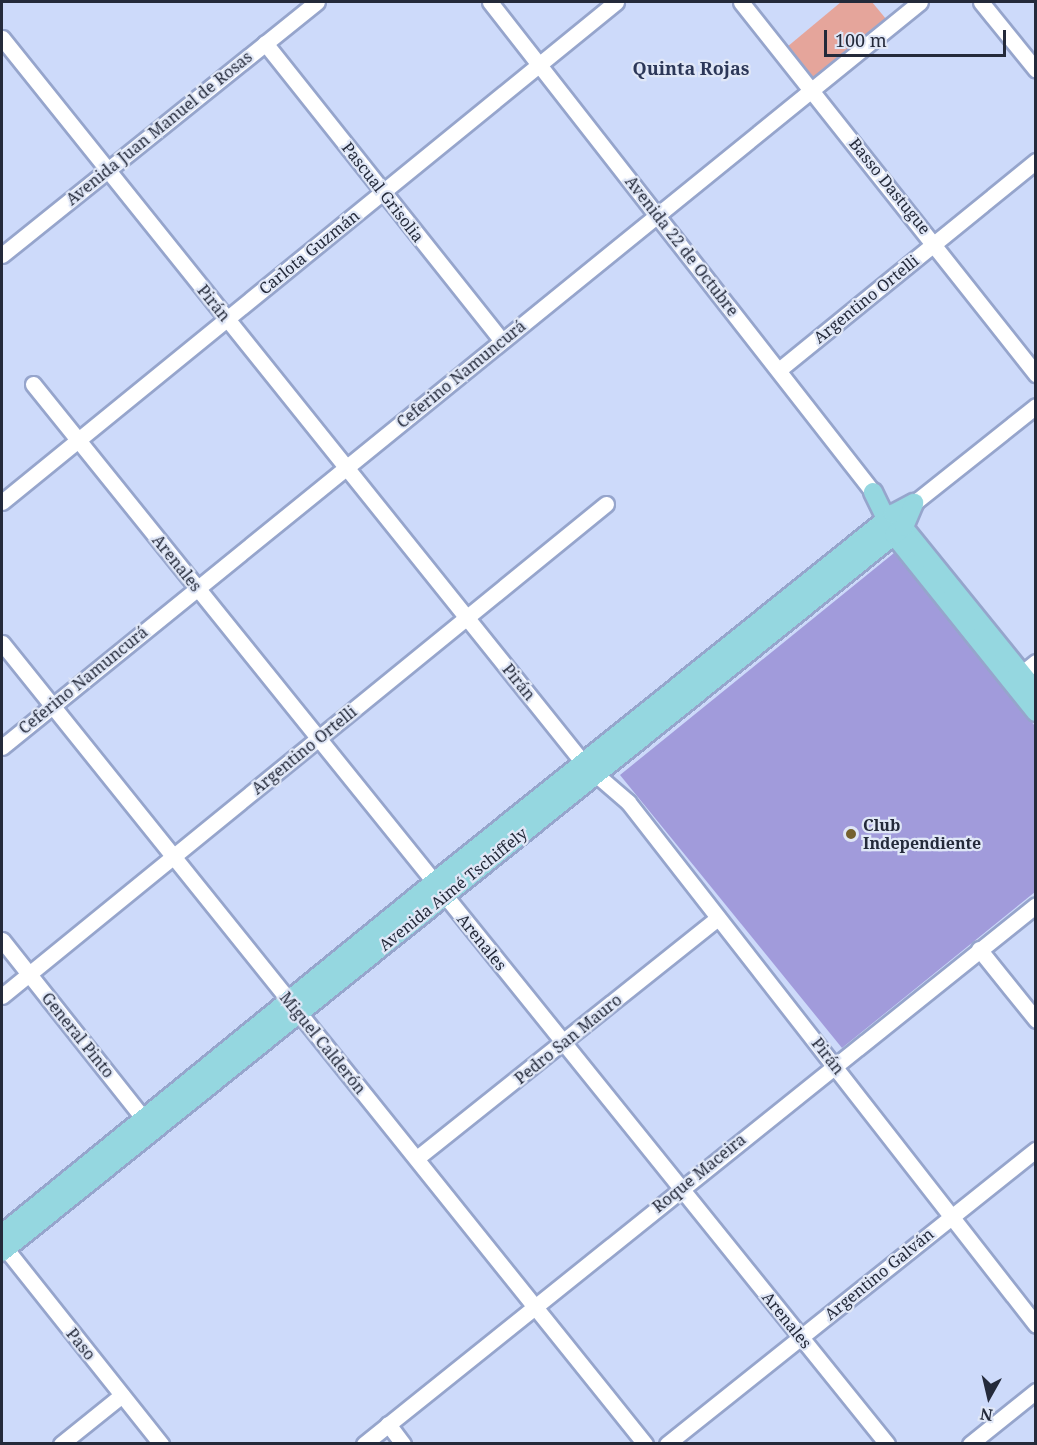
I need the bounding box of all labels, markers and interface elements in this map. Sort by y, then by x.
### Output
scale bar [827,18,1008,56]
text: 100 m [835,28,887,52]
street label: Avenida Juan Manuel de Rosas [62,47,256,209]
district label: Quinta Rojas [633,57,749,79]
street label: Basso Dastugue [845,134,935,238]
street label: Pascual Grisolia [338,138,428,246]
street label: Avenida 22 de Octubre [621,172,743,320]
street label: Carlota Guzmán [255,206,363,298]
street label: Argentino Ortelli [810,251,922,347]
street label: Pirán [194,281,234,325]
street label: Ceferino Namuncurá [393,316,529,432]
street label: Arenales [148,531,206,595]
street label: Ceferino Namuncurá [15,622,151,738]
street label: Pirán [499,660,539,704]
street label: Argentino Ortelli [248,702,360,798]
place label: Club Independiente [863,815,981,853]
street label: Avenida Aimé Tschiffely [375,823,531,955]
marker: Club Independiente [844,827,858,841]
street label: Arenales [453,910,511,974]
street label: General Pinto [38,988,118,1082]
street label: Miguel Calderón [276,988,370,1098]
street label: Pedro San Mauro [511,990,625,1088]
street label: Pirán [808,1034,848,1078]
street label: Roque Maceira [649,1130,749,1216]
street label: Argentino Galván [821,1224,937,1324]
street label: Arenales [758,1288,816,1352]
street label: Paso [62,1324,100,1364]
north arrow [959,1367,1019,1427]
text: N [979,1403,994,1427]

